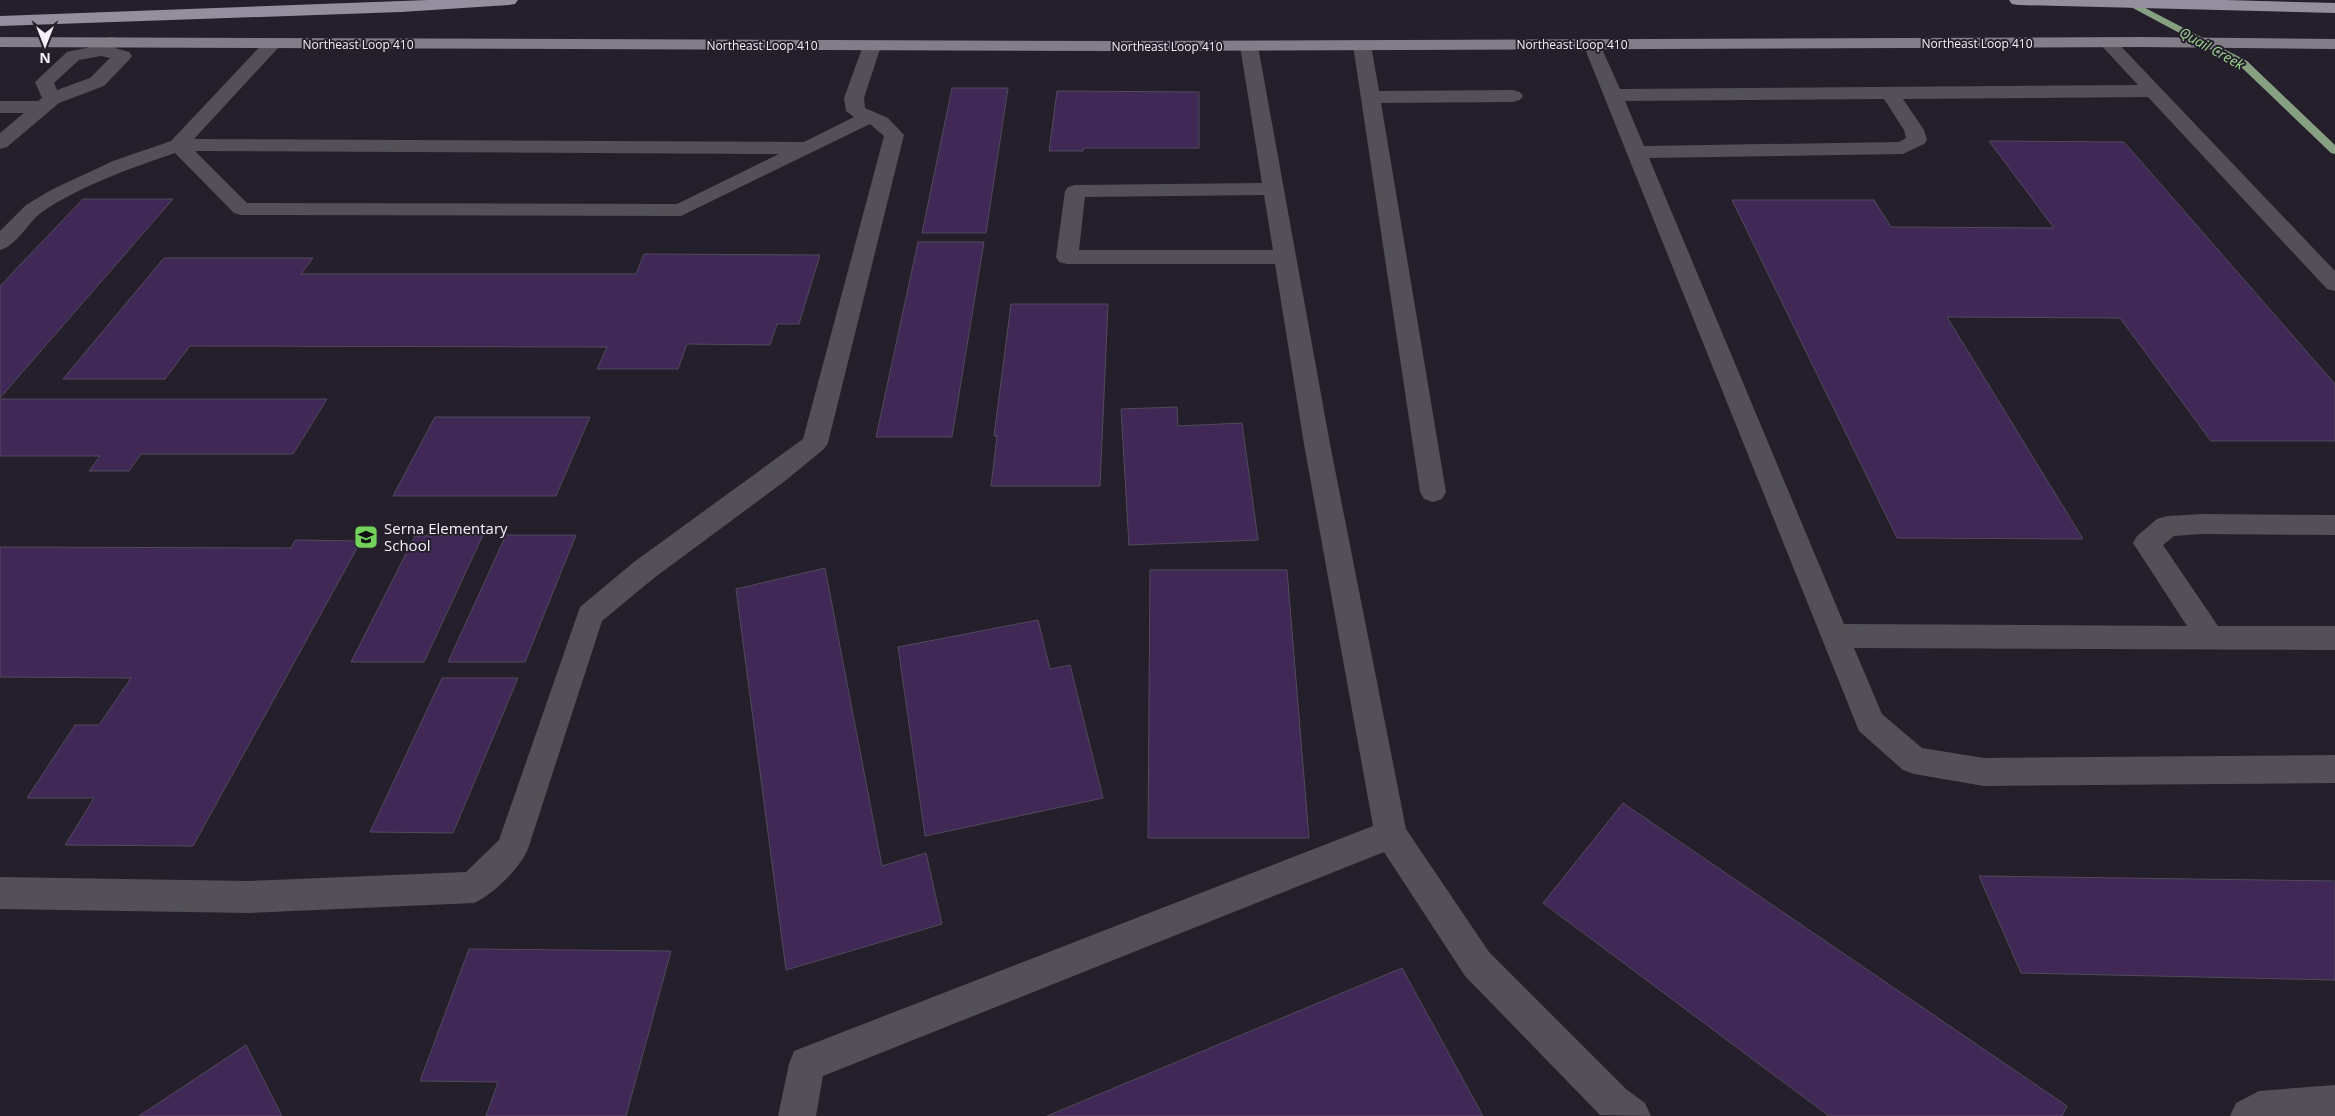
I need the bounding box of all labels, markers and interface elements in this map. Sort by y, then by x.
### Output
north arrow [20,20,70,70]
water label: Quail Creek [2176,22,2249,74]
street label: Northeast Loop 410 [1921,35,2033,52]
street label: Northeast Loop 410 [302,36,414,53]
street label: Northeast Loop 410 [1516,36,1628,53]
street label: Northeast Loop 410 [706,37,818,54]
street label: Northeast Loop 410 [1111,38,1223,55]
text: N [39,49,51,68]
place label: Serna Elementary School [384,518,508,555]
school or university icon: Serna Elementary School [353,524,379,550]

